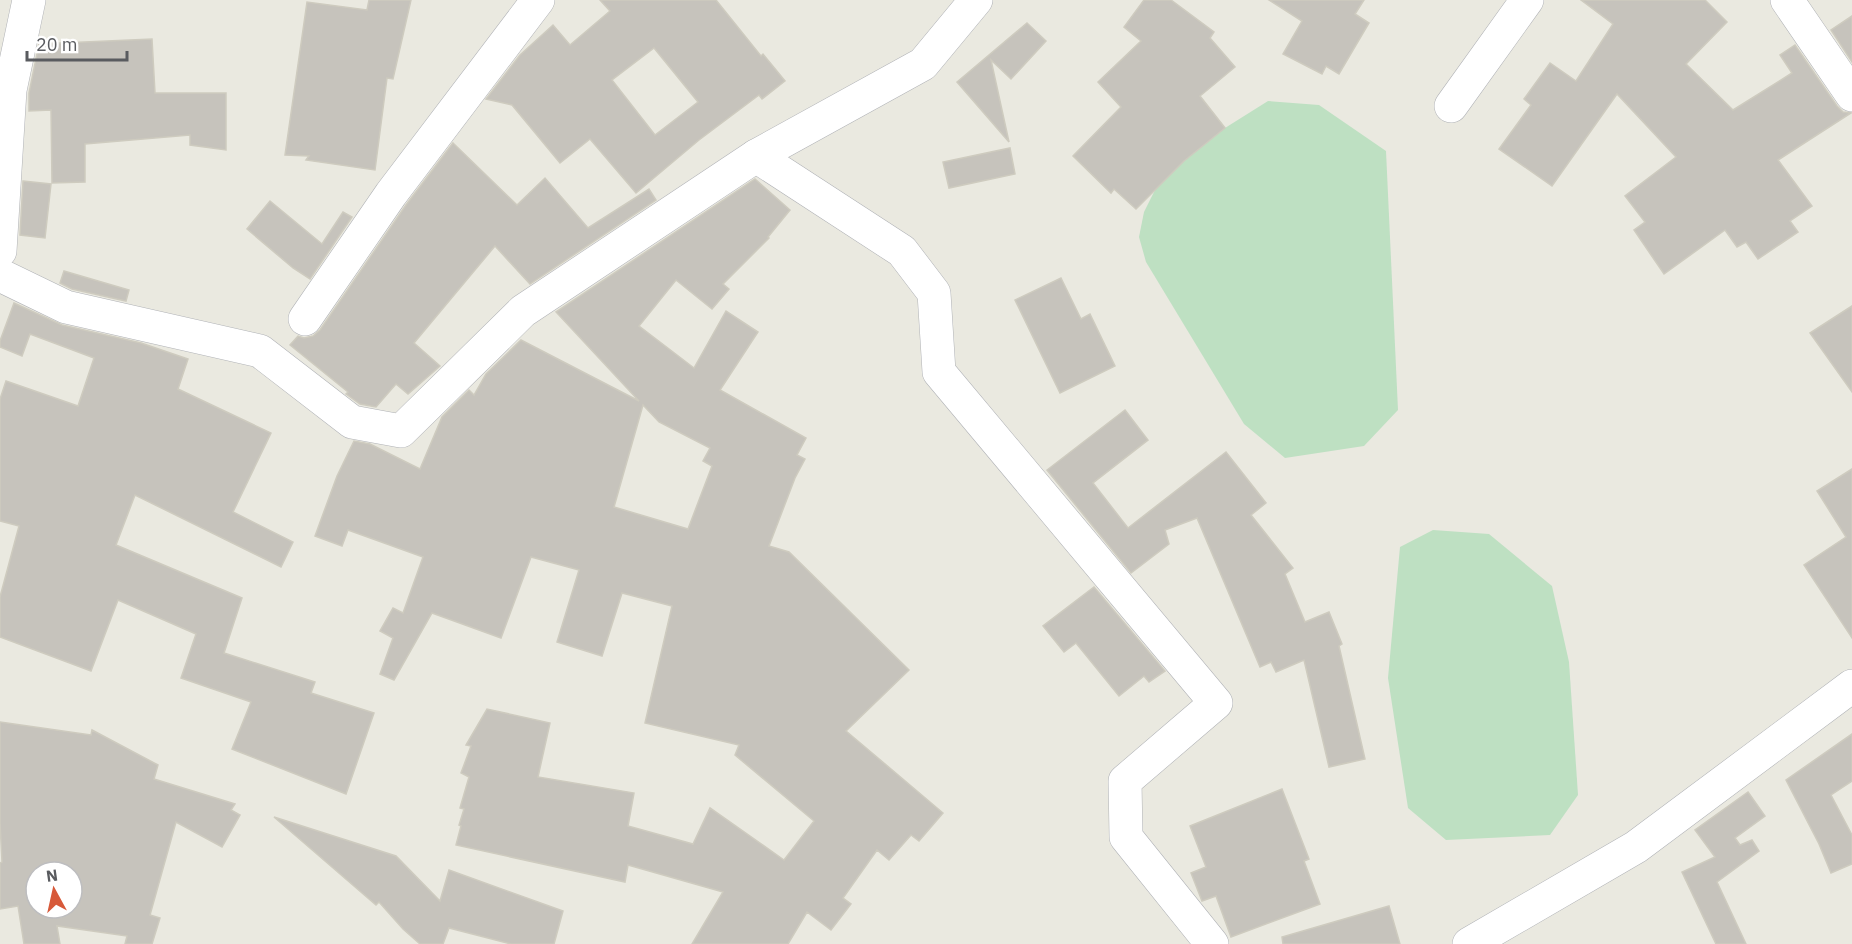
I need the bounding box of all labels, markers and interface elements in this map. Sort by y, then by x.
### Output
scale bar [27,24,128,62]
text: 20 m [36,33,78,56]
north arrow [24,860,84,920]
text: N [45,864,59,886]

